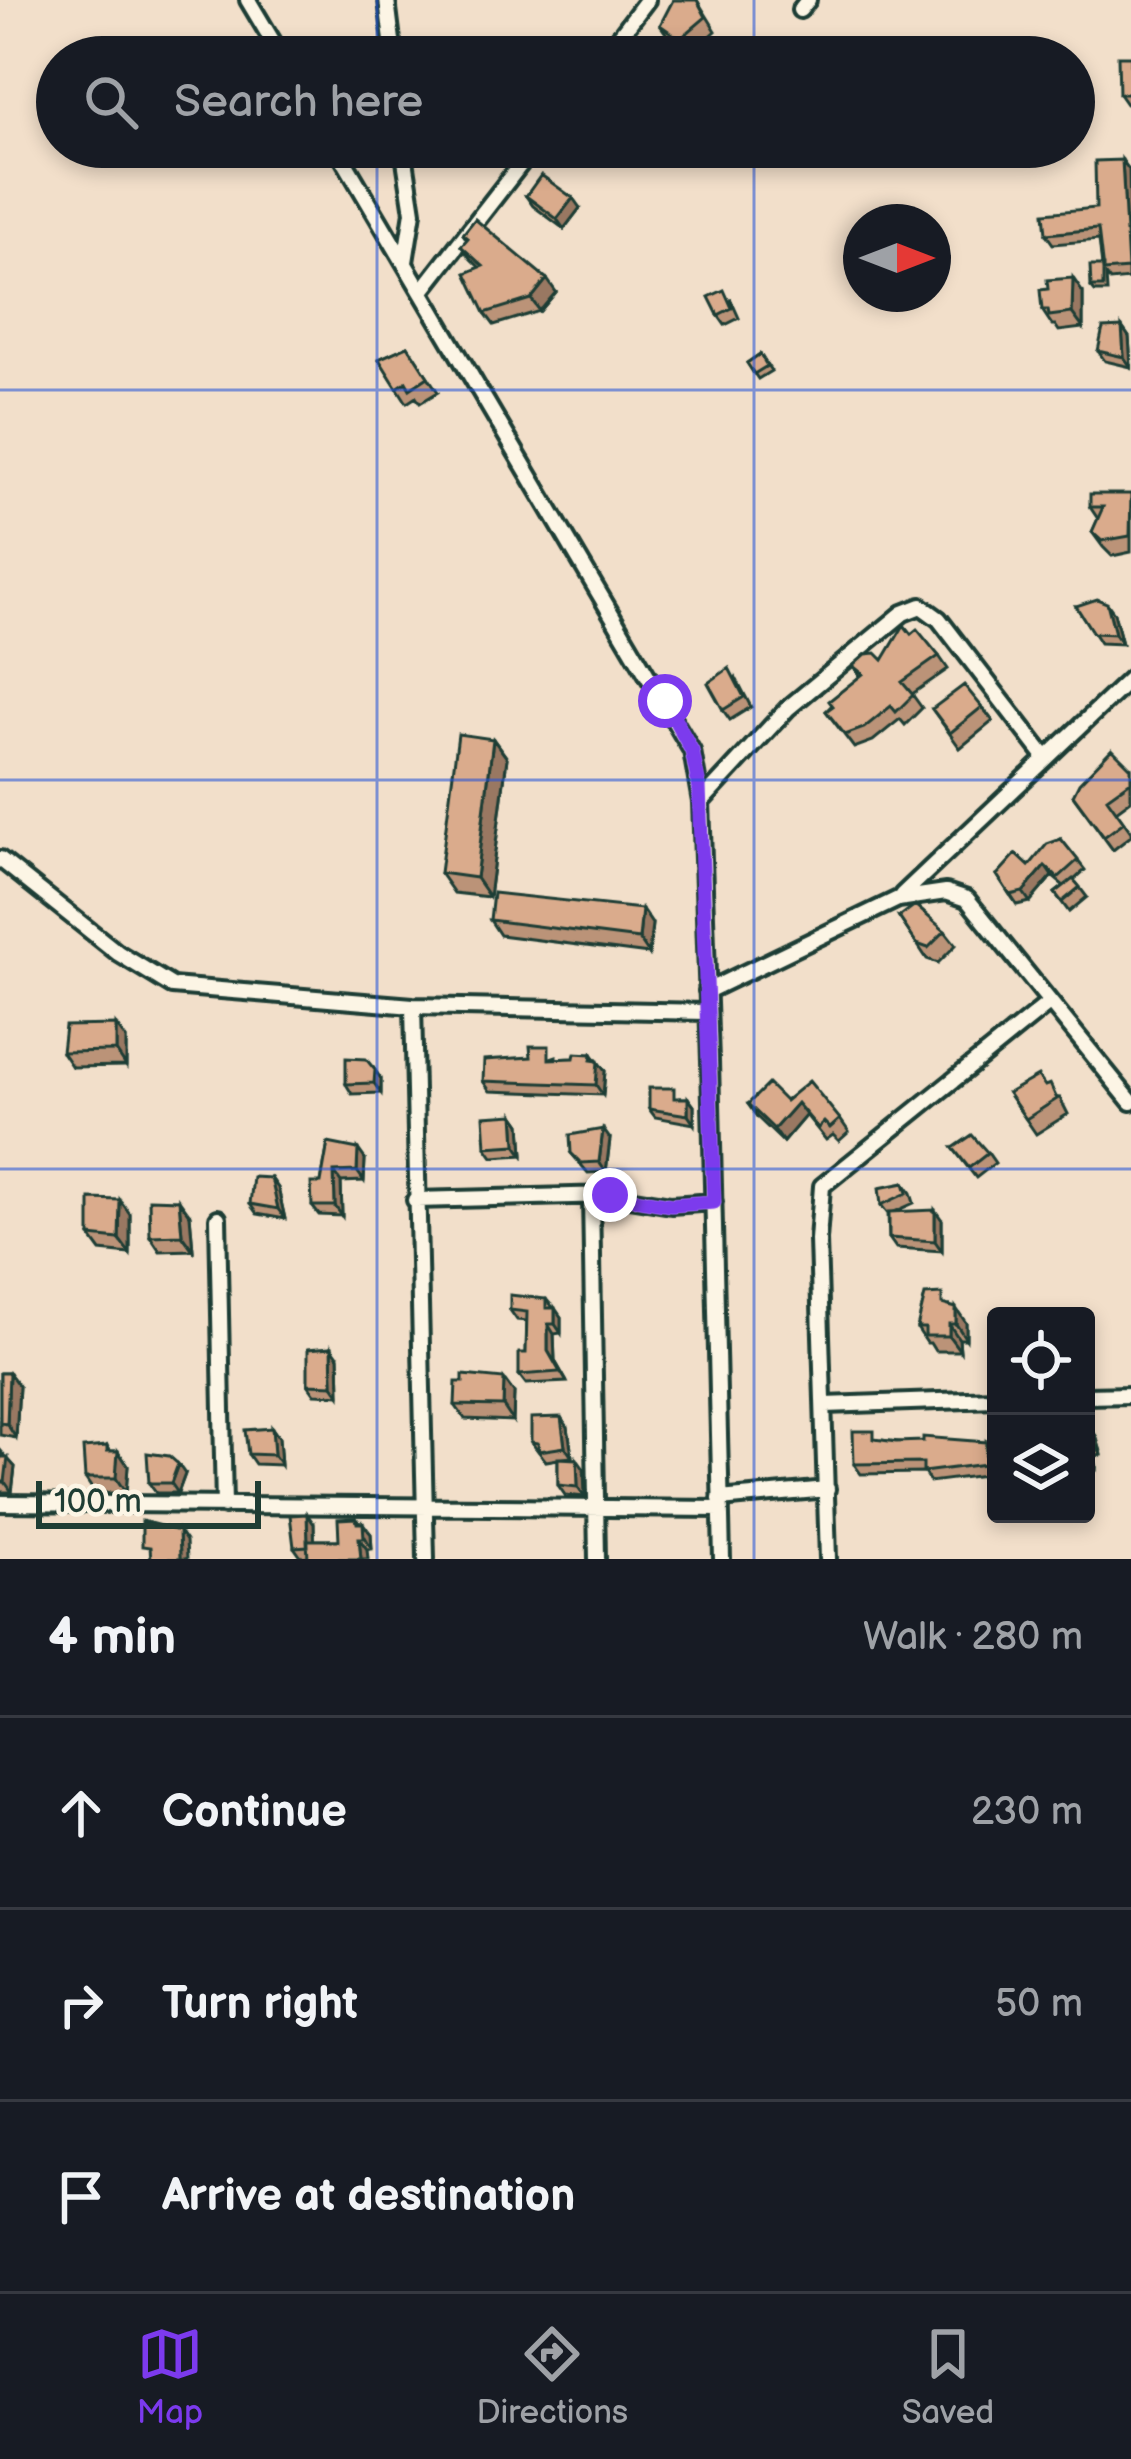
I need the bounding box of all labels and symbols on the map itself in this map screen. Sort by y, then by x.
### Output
north arrow [843,204,951,312]
route start [638,674,692,728]
route end [583,1168,637,1222]
scale bar [36,1475,261,1528]

